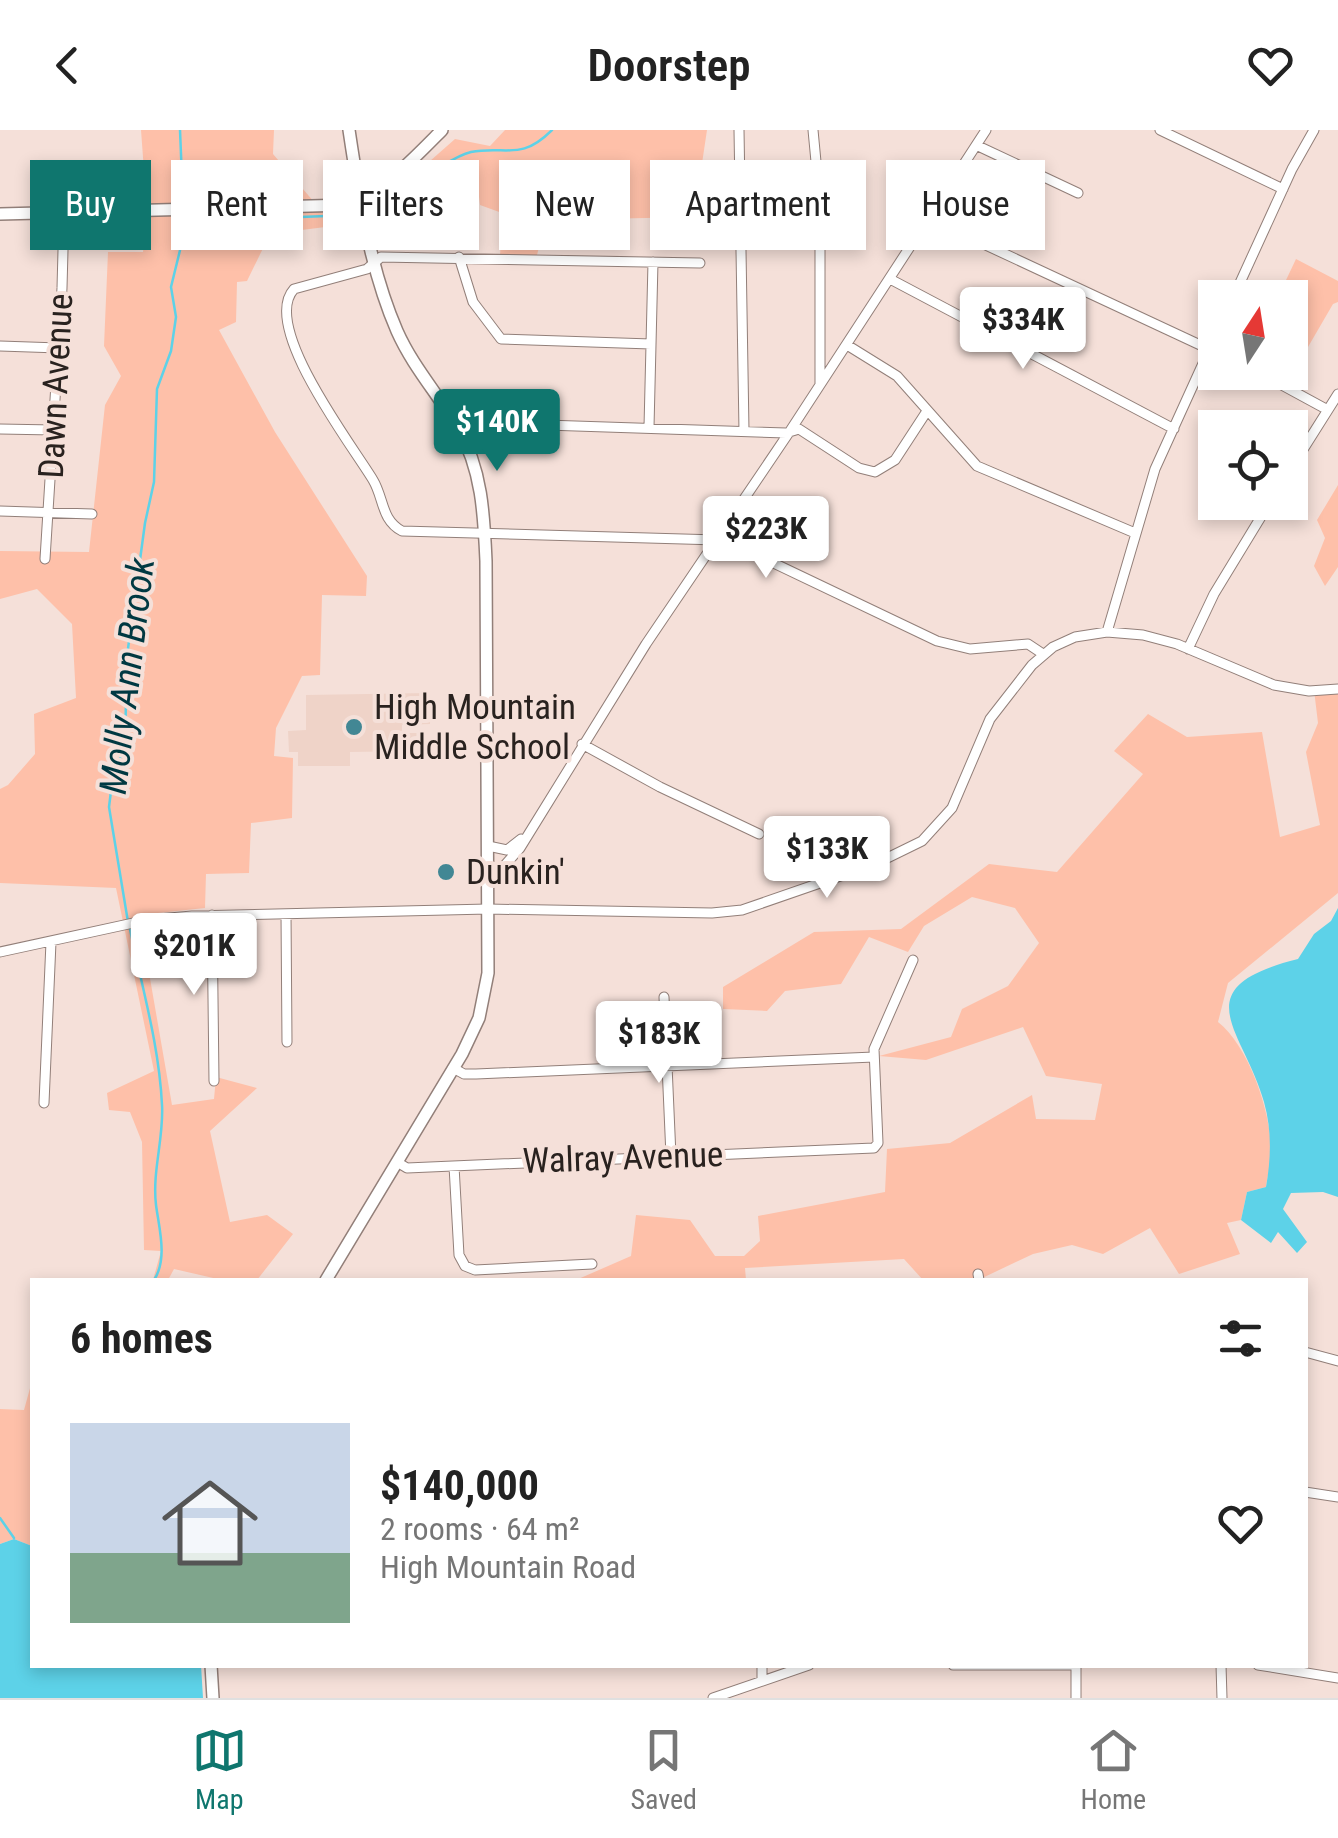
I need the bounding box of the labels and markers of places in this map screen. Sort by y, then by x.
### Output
pin: $334K [953,287,1093,372]
pin: $140K [427,389,567,474]
pin: $223K [696,496,836,581]
place label: High Mountain Middle School [374,687,576,768]
marker: High Mountain Middle School [343,716,365,738]
pin: $133K [757,816,897,901]
place label: Dunkin' [466,852,565,893]
marker: Dunkin' [435,861,457,883]
pin: $201K [124,913,264,998]
pin: $183K [589,1001,729,1086]

